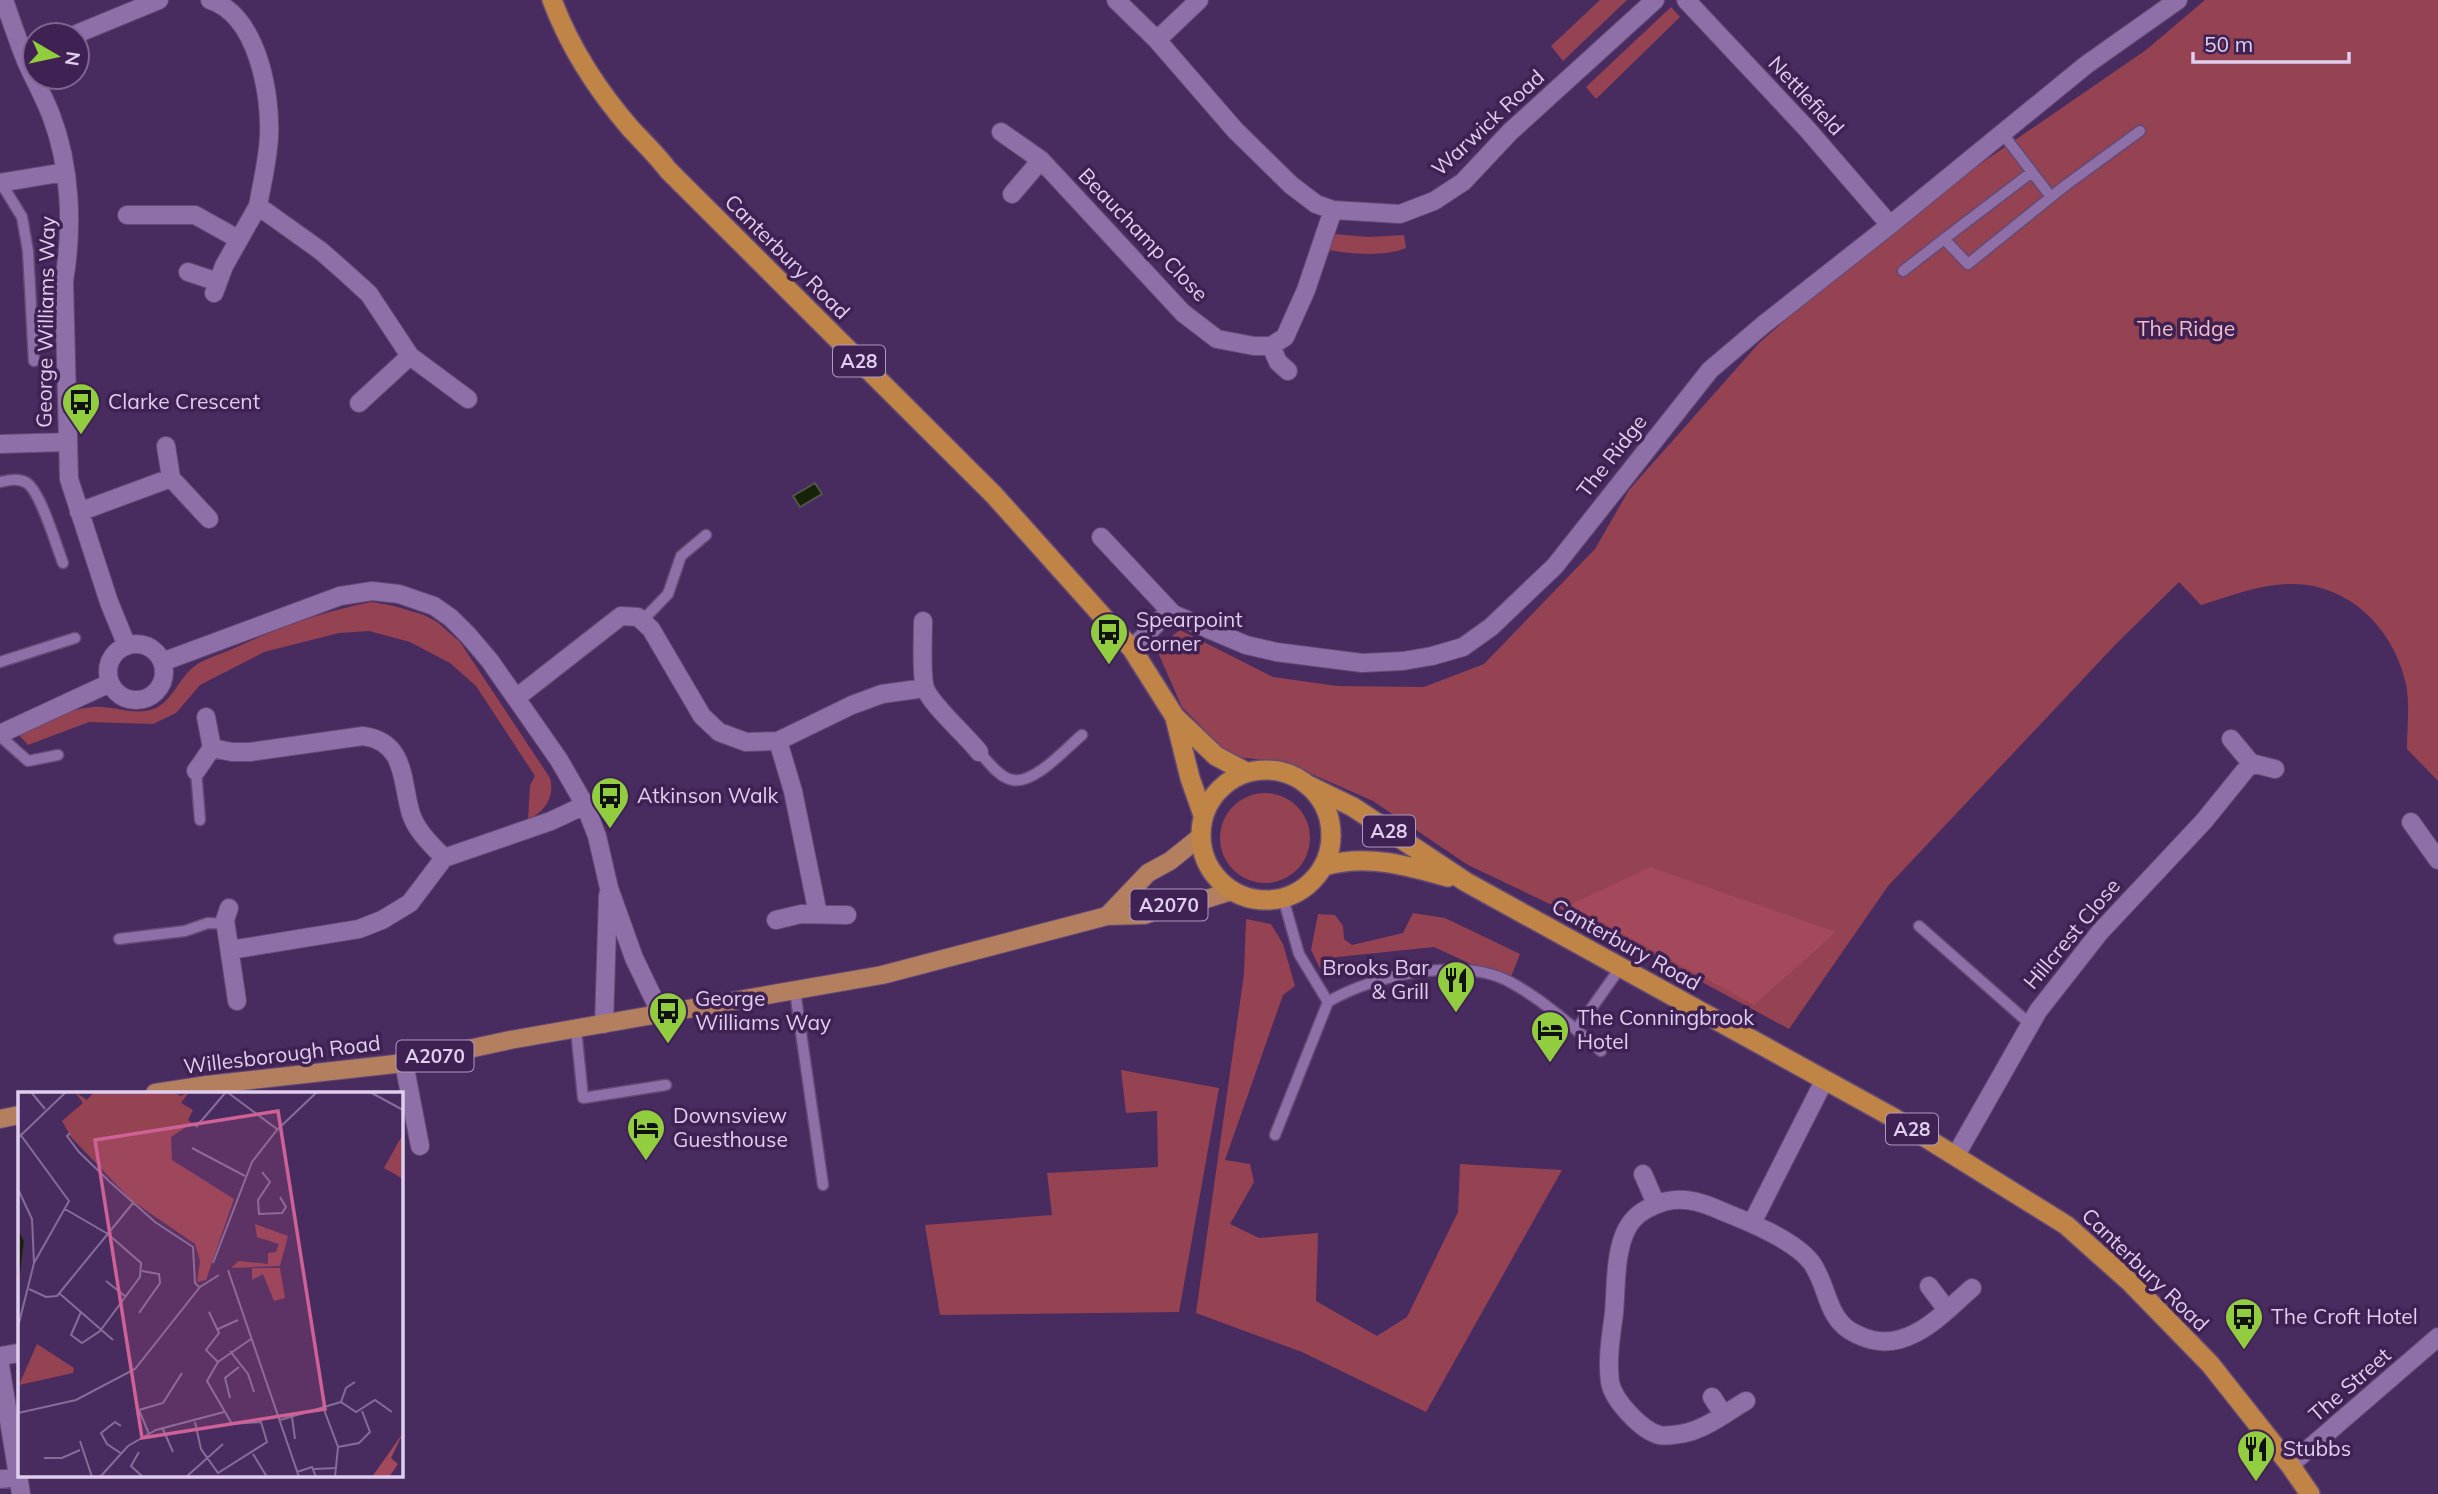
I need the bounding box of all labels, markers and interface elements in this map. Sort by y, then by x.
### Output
north arrow [21,21,91,91]
scale bar [2193,21,2349,65]
text: 50 m [2204,31,2253,57]
text: N [60,50,86,68]
street label: Nettlefield [1763,50,1850,140]
street label: Warwick Road [1426,64,1549,181]
street label: Beauchamp Close [1073,162,1214,306]
street label: Canterbury Road [720,188,856,324]
street label: George Williams Way [30,216,60,428]
park label: The Ridge [2137,315,2235,341]
road number: A28 [833,346,885,376]
bus stop icon: Clarke Crescent [60,381,102,436]
place label: Clarke Crescent [108,388,260,414]
street label: The Ridge [1571,409,1652,502]
place label: Spearpoint Corner [1136,606,1243,656]
bus stop icon: Spearpoint Corner [1088,611,1130,666]
bus stop icon: Atkinson Walk [589,775,631,830]
place label: Atkinson Walk [637,782,779,808]
road number: A28 [1363,816,1415,846]
street label: Hillcrest Close [2017,873,2125,994]
road number: A2070 [1130,890,1208,920]
street label: Canterbury Road [1547,892,1706,996]
place label: Brooks Bar & Grill [1322,954,1429,1004]
restaurant icon: Brooks Bar & Grill [1435,959,1477,1014]
place label: George Williams Way [695,985,831,1035]
bus stop icon: George Williams Way [647,990,689,1045]
place label: The Conningbrook Hotel [1577,1004,1754,1054]
hotel icon: The Conningbrook Hotel [1529,1009,1571,1064]
street label: Willesborough Road [182,1029,382,1079]
road number: A2070 [396,1040,474,1072]
inset map [18,1092,402,1476]
place label: Downsview Guesthouse [673,1102,788,1152]
hotel icon: Downsview Guesthouse [625,1107,667,1162]
road number: A28 [1886,1114,1938,1144]
street label: Canterbury Road [2077,1202,2215,1336]
bus stop icon: The Croft Hotel [2223,1296,2265,1351]
place label: The Croft Hotel [2271,1303,2418,1329]
street label: The Street [2303,1342,2396,1427]
restaurant icon: Stubbs [2235,1428,2277,1483]
place label: Stubbs [2283,1435,2351,1461]

